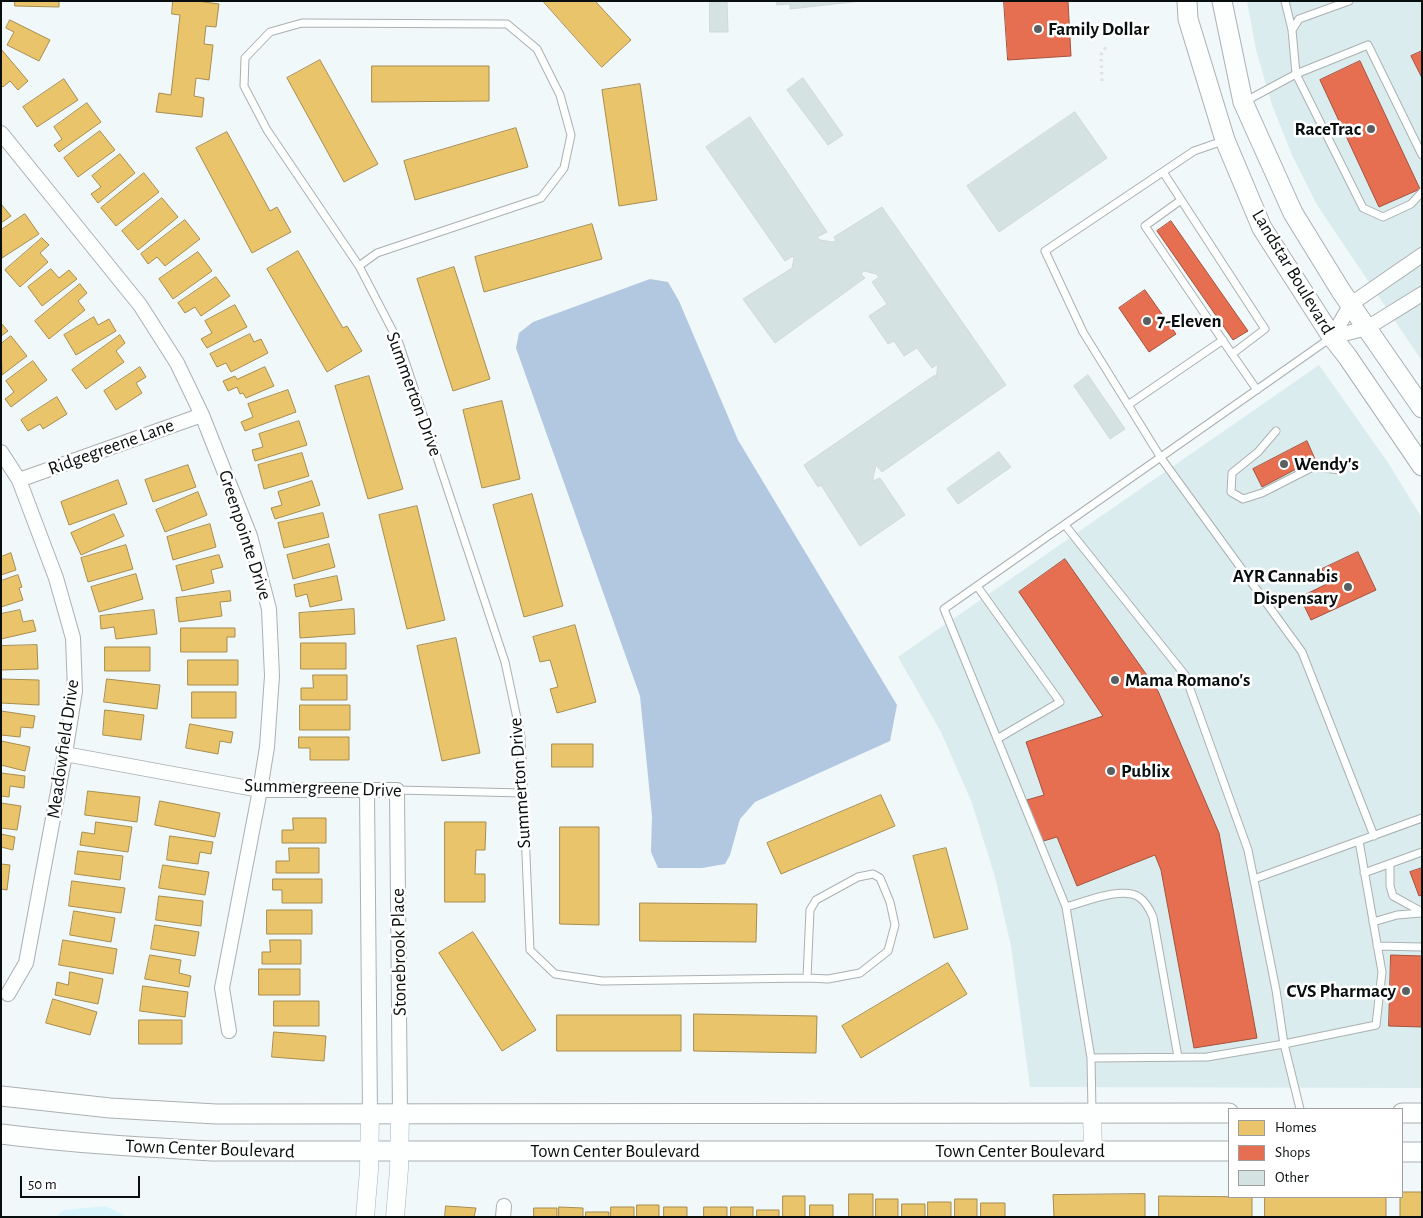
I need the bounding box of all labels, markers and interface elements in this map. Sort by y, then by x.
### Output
place label: Family Dollar [1048,18,1149,40]
marker: Family Dollar [1032,23,1044,35]
place label: RaceTrac [1294,118,1361,140]
marker: RaceTrac [1365,123,1377,135]
street label: Landstar Boulevard [1247,205,1339,339]
place label: 7-Eleven [1157,310,1221,332]
marker: 7-Eleven [1141,315,1153,327]
street label: Summerton Drive [381,329,447,459]
street label: Ridgegreene Lane [45,414,177,480]
place label: Wendy's [1294,453,1359,475]
marker: Wendy's [1278,458,1290,470]
street label: Greenpointe Drive [213,467,277,603]
place label: AYR Cannabis Dispensary [1233,565,1338,609]
marker: AYR Cannabis Dispensary [1342,581,1354,593]
place label: Mama Romano's [1125,669,1250,691]
marker: Mama Romano's [1109,674,1121,686]
street label: Meadowfield Drive [42,678,84,820]
street label: Summerton Drive [504,717,536,849]
place label: Publix [1121,760,1170,782]
marker: Publix [1105,765,1117,777]
street label: Summergreene Drive [244,774,402,802]
street label: Stonebrook Place [386,888,412,1016]
place label: CVS Pharmacy [1286,980,1396,1002]
marker: CVS Pharmacy [1400,985,1412,997]
legend [1228,1108,1403,1198]
text: Homes [1275,1120,1317,1135]
street label: Town Center Boulevard [125,1135,295,1163]
street label: Town Center Boulevard [530,1140,700,1162]
street label: Town Center Boulevard [935,1140,1105,1162]
text: Shops [1275,1145,1310,1160]
scale bar [22,1166,142,1198]
text: Other [1275,1170,1309,1185]
text: 50 m [28,1177,57,1192]

